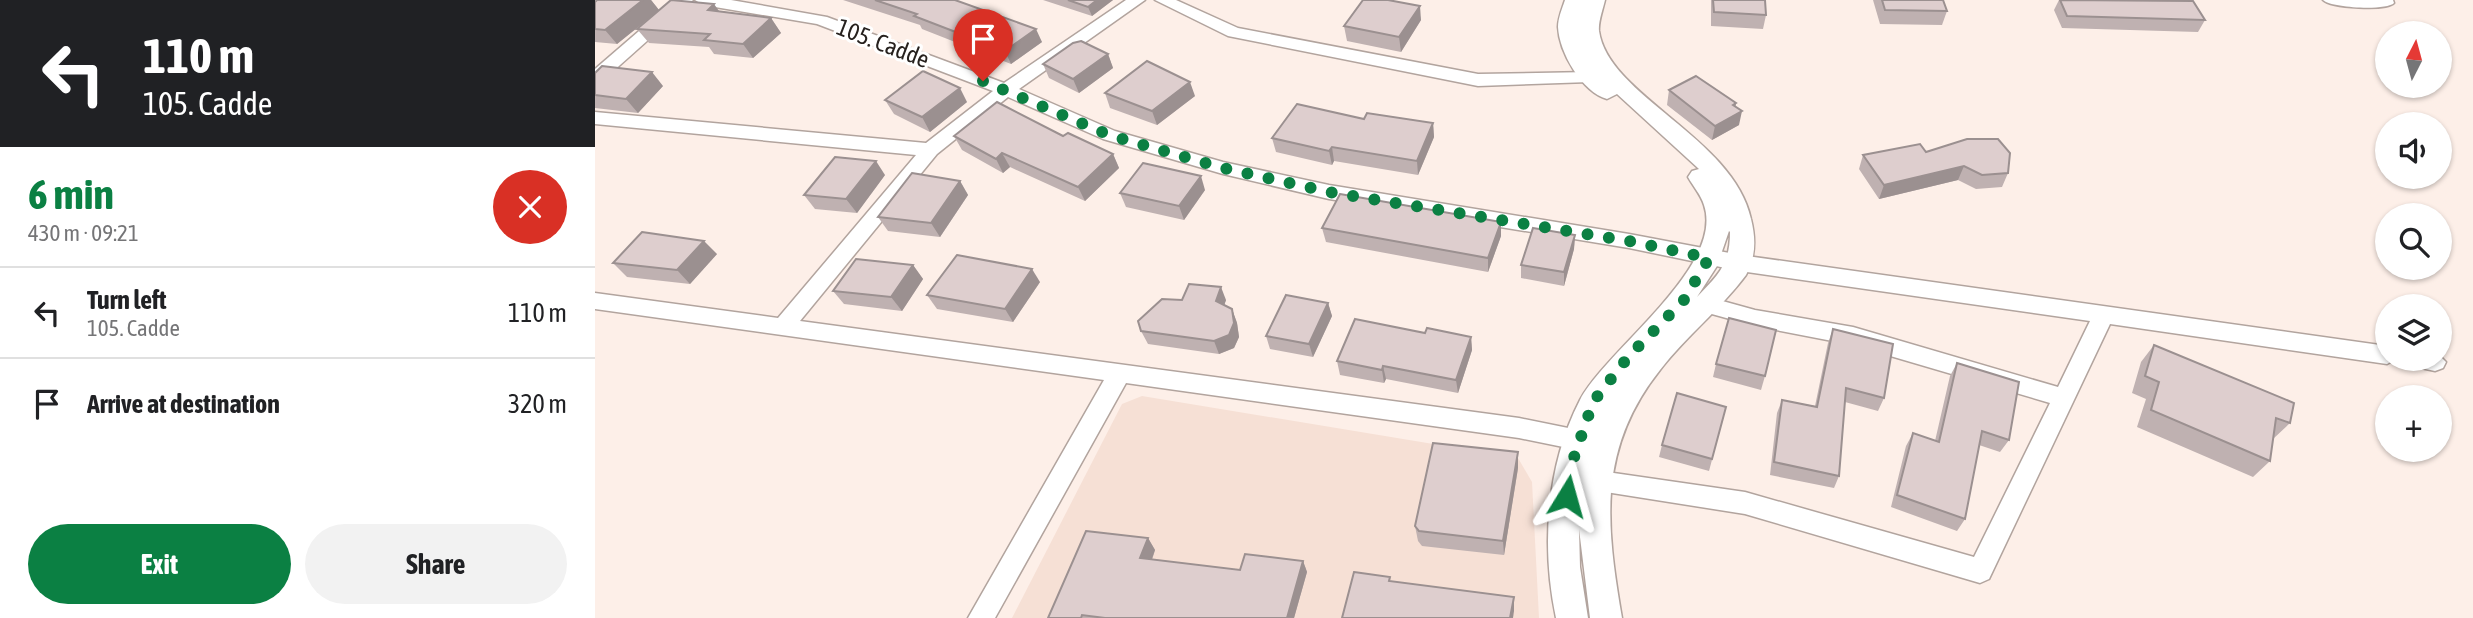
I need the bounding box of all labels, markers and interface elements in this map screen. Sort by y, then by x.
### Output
pin [953,9,1013,81]
street label: 105. Cadde [833,13,933,73]
icon: arrive [964,20,1002,58]
north arrow [2375,21,2452,98]
map controls [2375,21,2452,462]
text: 110 m [143,27,254,83]
icon: left [28,28,119,119]
text: 105. Cadde [143,85,272,122]
button: sound [2375,112,2452,189]
text: 6 min [28,170,114,218]
button: close [493,170,567,244]
button: search [2375,203,2452,280]
text: 430 m · 09:21 [28,220,139,246]
text: Turn left [87,285,167,315]
icon: left [28,294,66,332]
button: layers [2375,294,2452,371]
text: 110 m [508,298,567,328]
text: 105. Cadde [87,315,180,341]
icon: arrive [28,385,66,423]
button: + [2375,385,2452,462]
text: Arrive at destination [87,389,280,419]
text: 320 m [508,389,567,419]
position arrow [1530,459,1604,533]
button: Exit [28,524,291,604]
button: Share [305,524,567,604]

